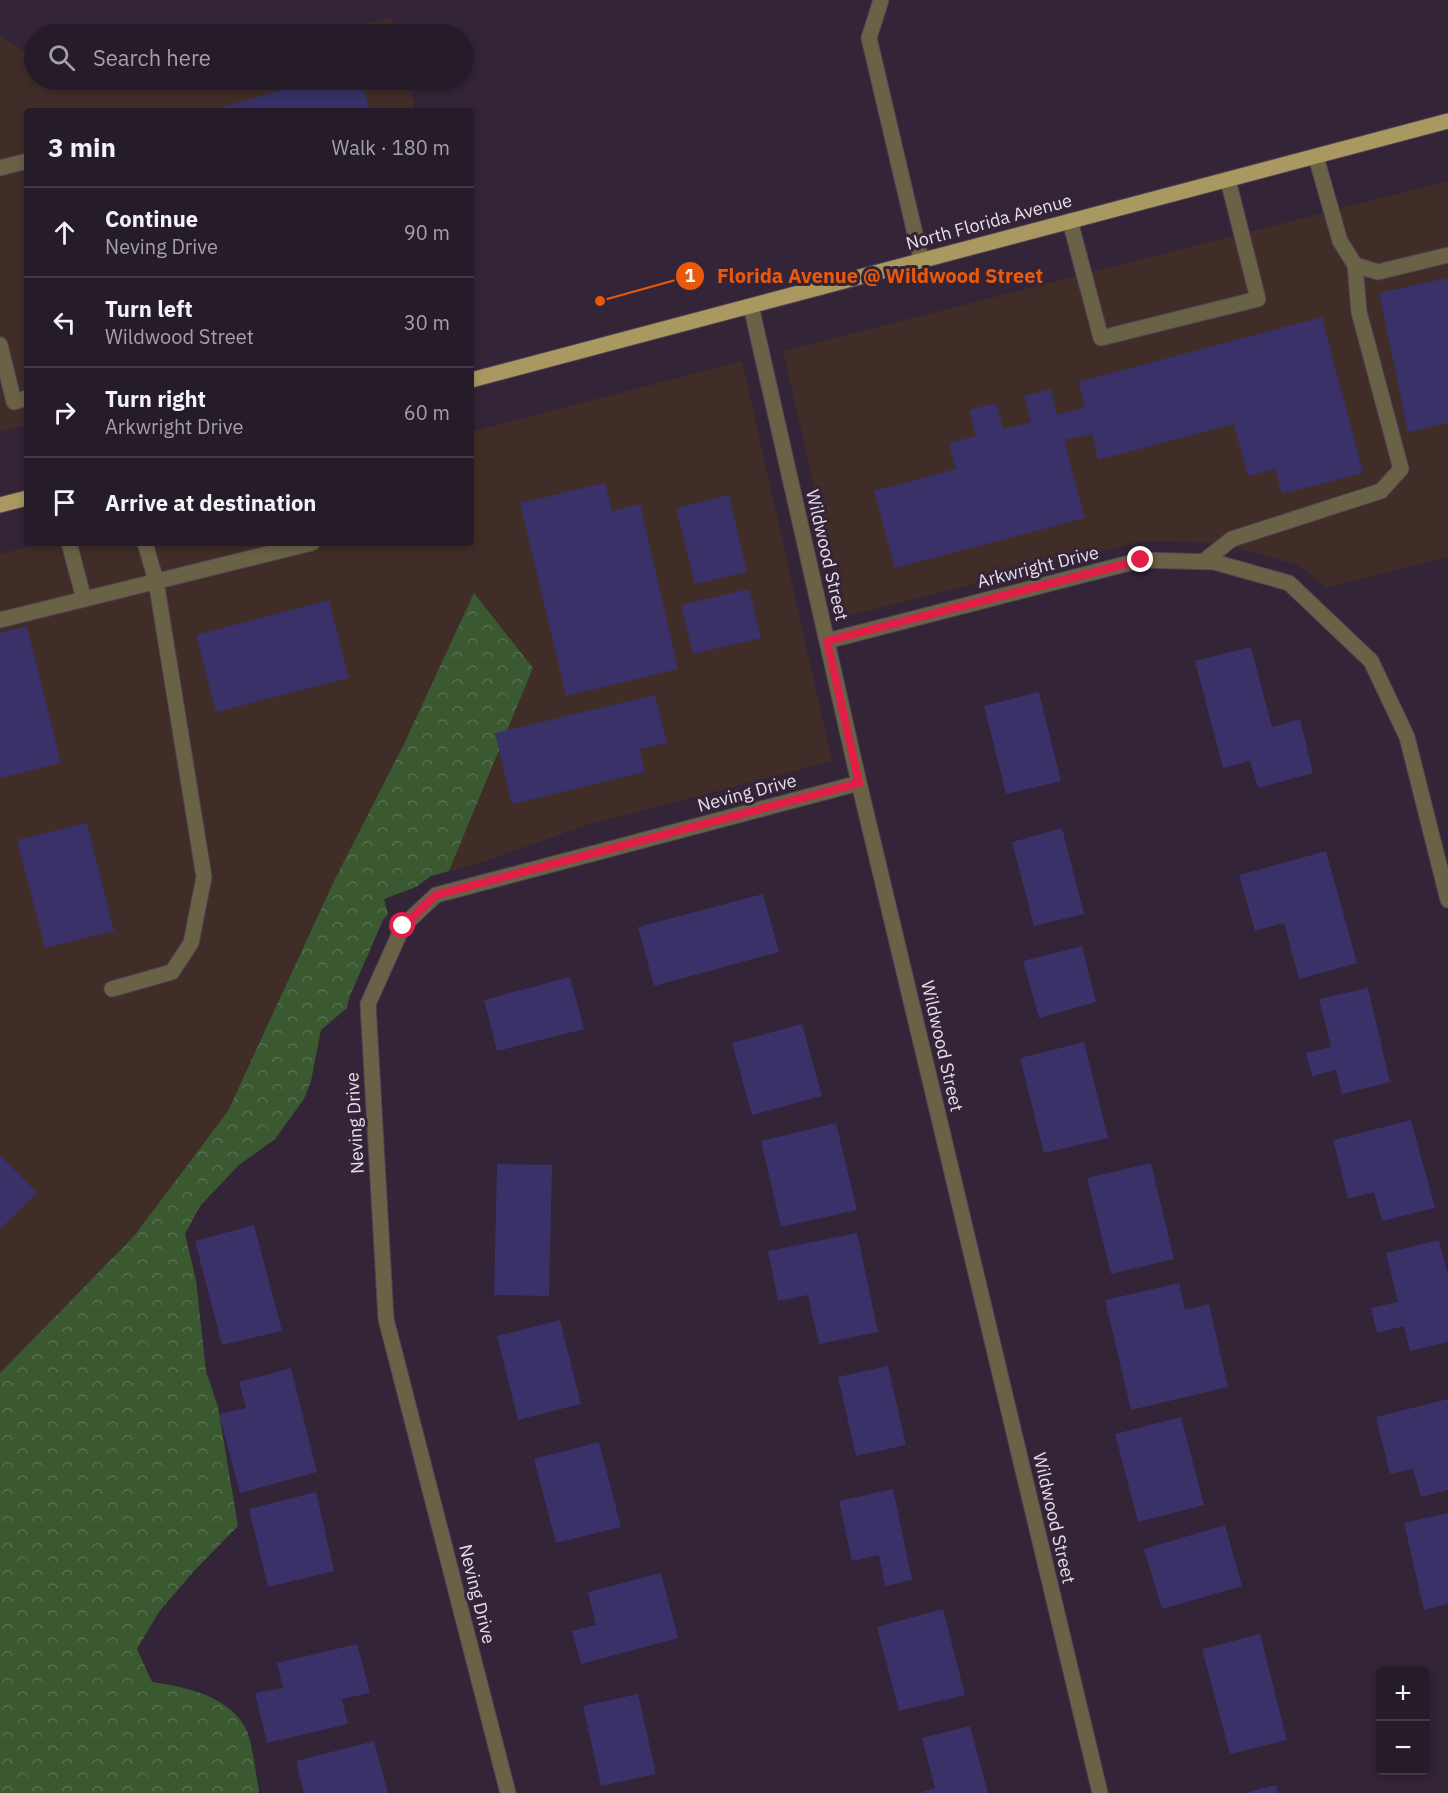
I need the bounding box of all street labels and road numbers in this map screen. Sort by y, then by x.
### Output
street label: North Florida Avenue [903,188,1074,255]
street label: Wildwood Street [801,487,854,623]
street label: Arkwright Drive [975,540,1101,593]
street label: Neving Drive [695,768,799,817]
street label: Wildwood Street [916,978,969,1114]
street label: Neving Drive [340,1072,369,1174]
street label: Wildwood Street [1028,1450,1081,1586]
street label: Neving Drive [454,1542,501,1646]

